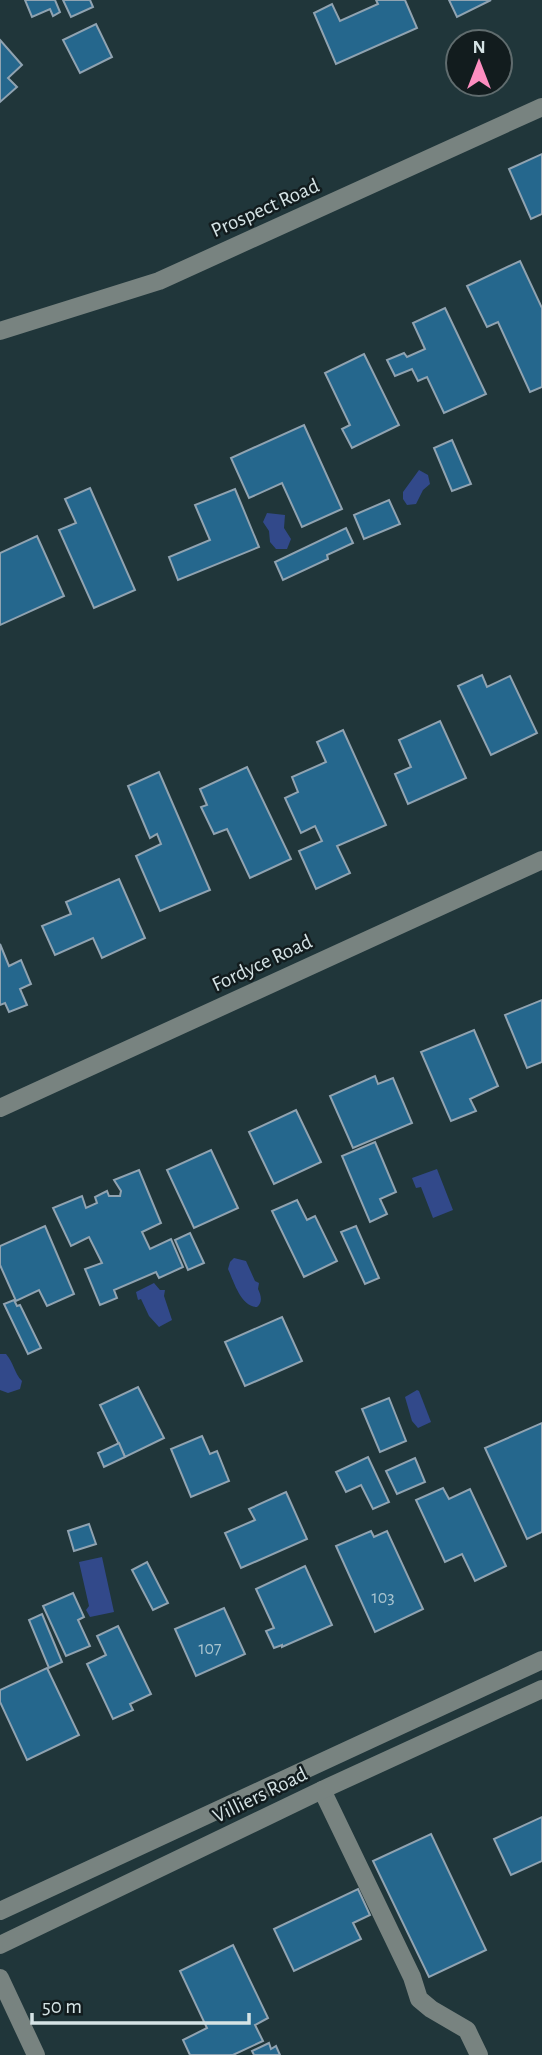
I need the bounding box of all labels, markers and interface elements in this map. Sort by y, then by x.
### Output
north arrow [444,28,514,98]
text: N [472,38,486,57]
street label: Prospect Road [208,175,322,241]
street label: Fordyce Road [209,931,315,995]
house number: 103 [371,1589,395,1607]
house number: 107 [198,1640,222,1658]
street label: Villiers Road [210,1763,310,1827]
scale bar [32,1982,248,2026]
text: 50 m [42,1996,82,2017]

